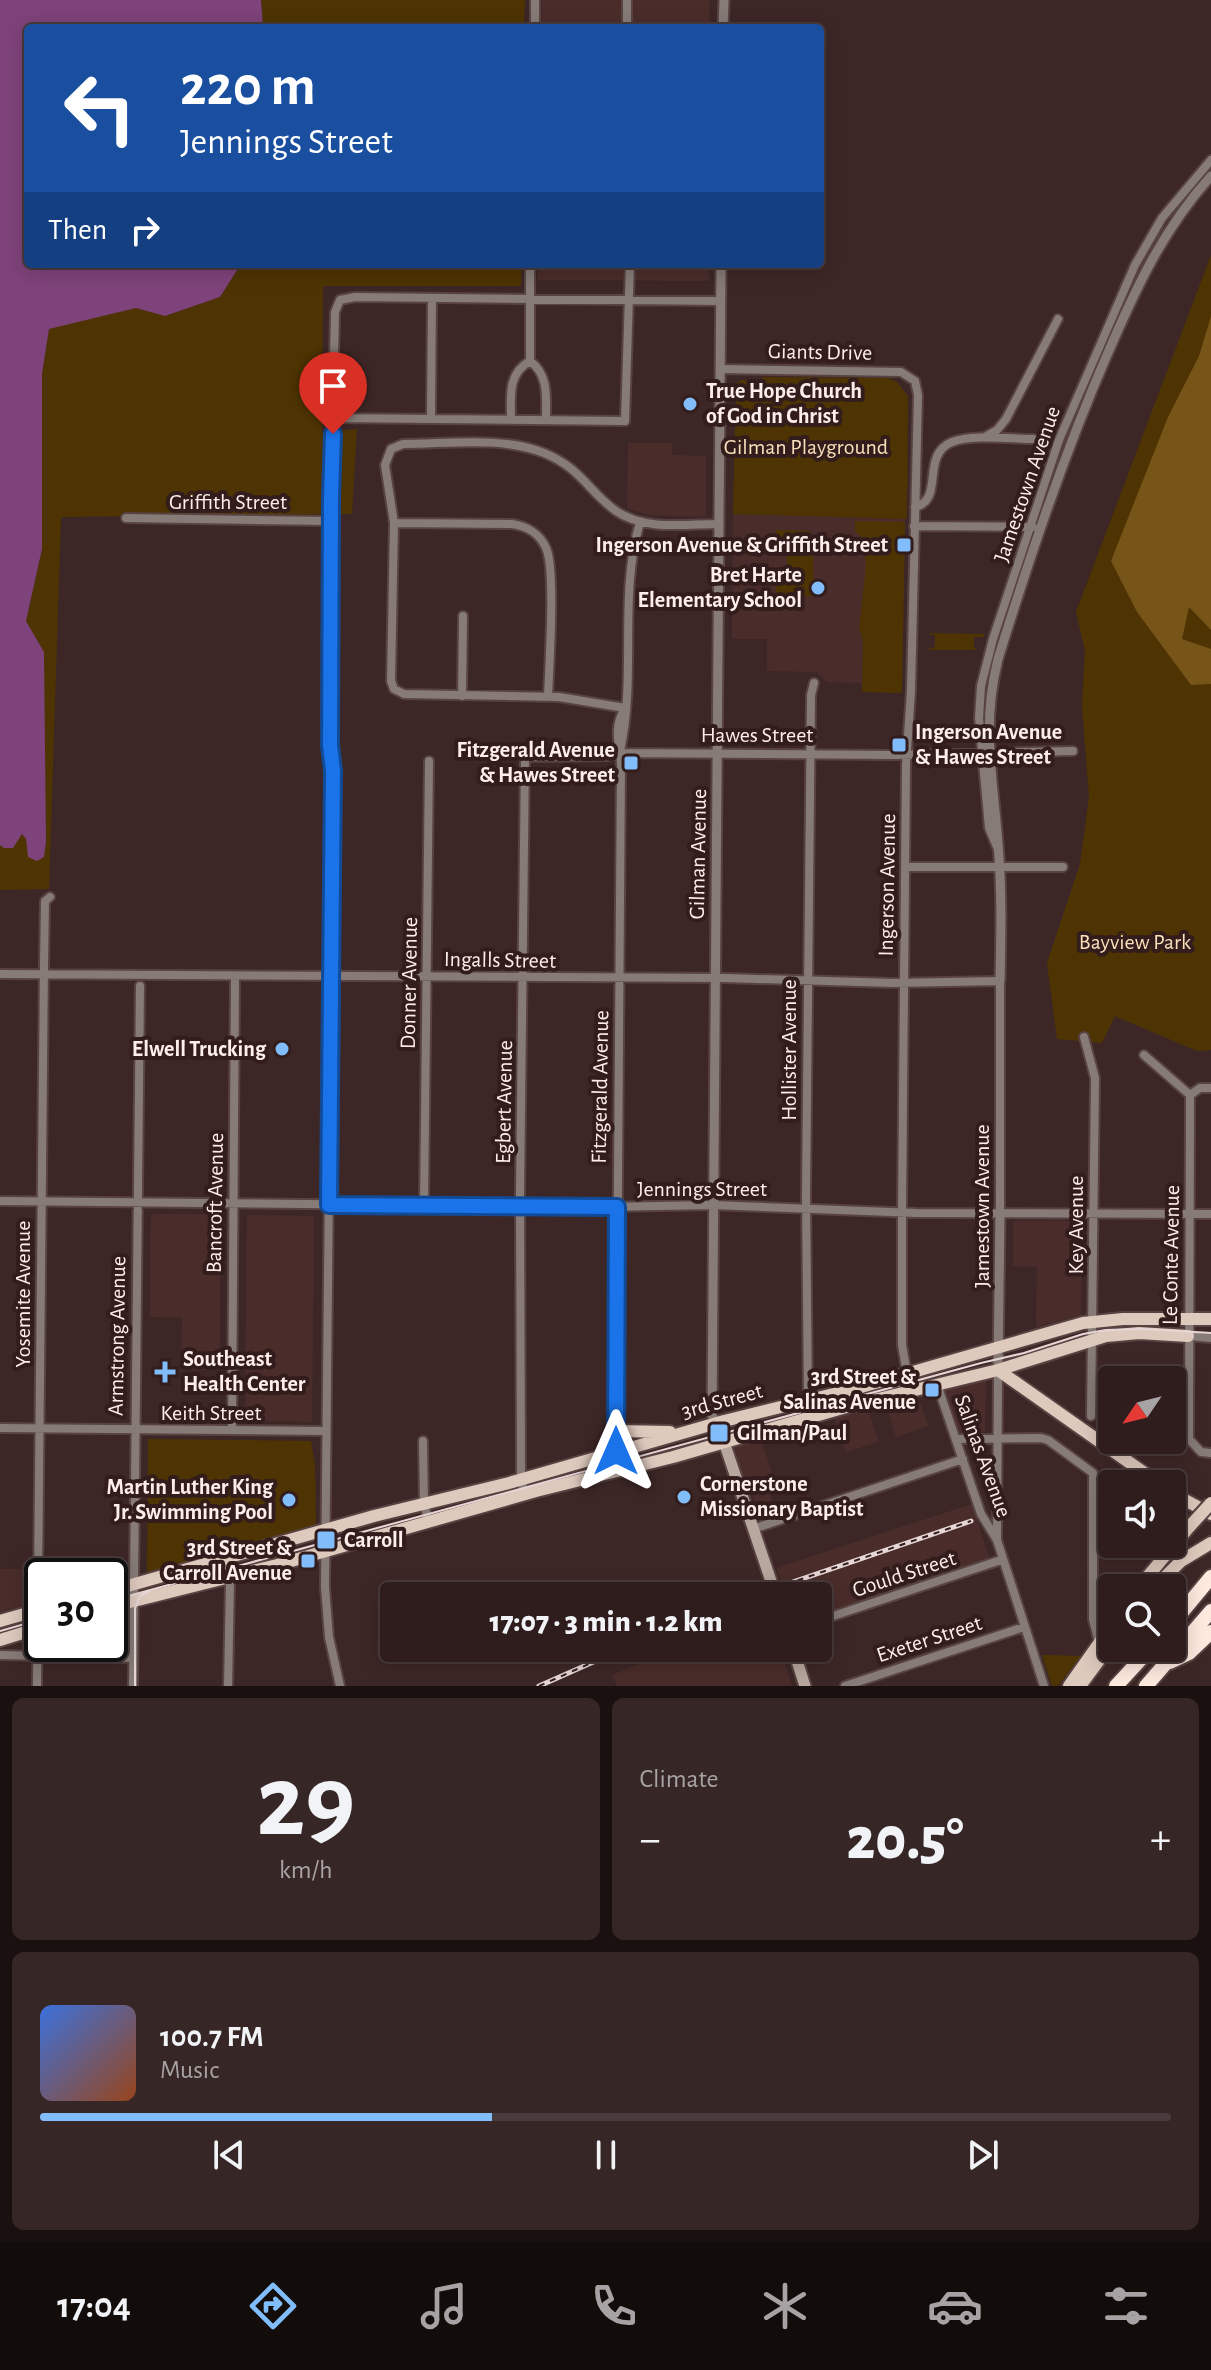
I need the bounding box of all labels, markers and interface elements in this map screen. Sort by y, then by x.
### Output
icon: left [48,56,152,160]
text: 220 m [180,59,316,115]
text: Jennings Street [180,124,393,160]
icon: right [123,208,167,252]
text: Then [48,215,107,245]
street label: Giants Drive [768,340,872,364]
pin [299,352,367,434]
icon: arrive [311,364,355,408]
place label: True Hope Church of God in Christ [706,380,862,427]
marker: True Hope Church of God in Christ [681,395,699,413]
street label: Jamestown Avenue [990,403,1064,565]
park label: Gilman Playground [724,436,888,458]
street label: Griffith Street [169,491,287,513]
place label: Ingerson Avenue & Griffith Street [595,534,889,556]
marker: Ingerson Avenue & Griffith Street [895,536,913,554]
place label: Bret Harte Elementary School [638,564,802,612]
marker: Bret Harte Elementary School [809,579,827,597]
place label: Ingerson Avenue & Hawes Street [915,721,1062,768]
street label: Hawes Street [701,724,813,746]
marker: Ingerson Avenue & Hawes Street [890,736,908,754]
place label: Fitzgerald Avenue & Hawes Street [456,739,616,786]
marker: Fitzgerald Avenue & Hawes Street [622,754,640,772]
street label: Gilman Avenue [686,789,710,919]
street label: Ingerson Avenue [875,813,899,957]
street label: Donner Avenue [397,917,421,1049]
park label: Bayview Park [1079,931,1191,953]
street label: Ingalls Street [444,948,556,972]
street label: Hollister Avenue [778,979,800,1121]
street label: Fitzgerald Avenue [588,1010,612,1164]
place label: Elwell Trucking [132,1038,267,1060]
marker: Elwell Trucking [273,1040,291,1058]
street label: Egbert Avenue [492,1040,516,1164]
street label: Jamestown Avenue [971,1124,993,1288]
street label: Bancroft Avenue [203,1133,227,1273]
street label: Key Avenue [1065,1176,1087,1274]
street label: Jennings Street [637,1178,767,1200]
street label: Le Conte Avenue [1159,1185,1183,1325]
street label: Yosemite Avenue [12,1221,34,1367]
street label: Armstrong Avenue [105,1256,129,1416]
place label: Southeast Health Center [183,1348,306,1395]
marker: Southeast Health Center [154,1361,176,1383]
place label: 3rd Street & Salinas Avenue [783,1366,916,1413]
north arrow [1098,1366,1186,1454]
map controls [1098,1366,1186,1662]
street label: 3rd Street [679,1380,765,1422]
marker: 3rd Street & Salinas Avenue [923,1381,941,1399]
street label: Salinas Avenue [951,1392,1015,1520]
street label: Keith Street [161,1402,261,1424]
position arrow [574,1409,658,1493]
marker: Gilman/Paul [708,1422,730,1444]
place label: Gilman/Paul [737,1422,847,1444]
button: sound [1098,1470,1186,1558]
place label: Cornerstone Missionary Baptist [700,1473,864,1521]
place label: Martin Luther King Jr. Swimming Pool [107,1476,274,1523]
marker: Cornerstone Missionary Baptist [675,1488,693,1506]
marker: Martin Luther King Jr. Swimming Pool [280,1491,298,1509]
marker: Carroll [315,1529,337,1551]
place label: Carroll [344,1529,404,1551]
place label: 3rd Street & Carroll Avenue [163,1537,292,1584]
street label: Gould Street [850,1547,958,1601]
marker: 3rd Street & Carroll Avenue [299,1552,317,1570]
speed limit sign: 30 [24,1558,128,1662]
button: search [1098,1574,1186,1662]
text: 17:07 · 3 min · 1.2 km [489,1607,723,1637]
street label: Exeter Street [874,1612,984,1666]
text: 29 [256,1751,355,1855]
text: Climate [640,1766,718,1792]
text: 20.5° [847,1810,964,1870]
text: − [640,1818,661,1862]
text: + [1150,1818,1171,1862]
text: km/h [279,1857,333,1883]
text: 100.7 FM [160,2022,264,2052]
text: Music [160,2057,219,2083]
icon: previous [207,2133,251,2177]
icon: pause [584,2133,628,2177]
icon: next [961,2133,1005,2177]
icon: directions [245,2278,301,2334]
icon: music [416,2278,472,2334]
icon: phone [586,2278,642,2334]
icon: climate [757,2278,813,2334]
icon: car [927,2278,983,2334]
icon: filters [1098,2278,1154,2334]
text: 17:04 [57,2288,131,2324]

